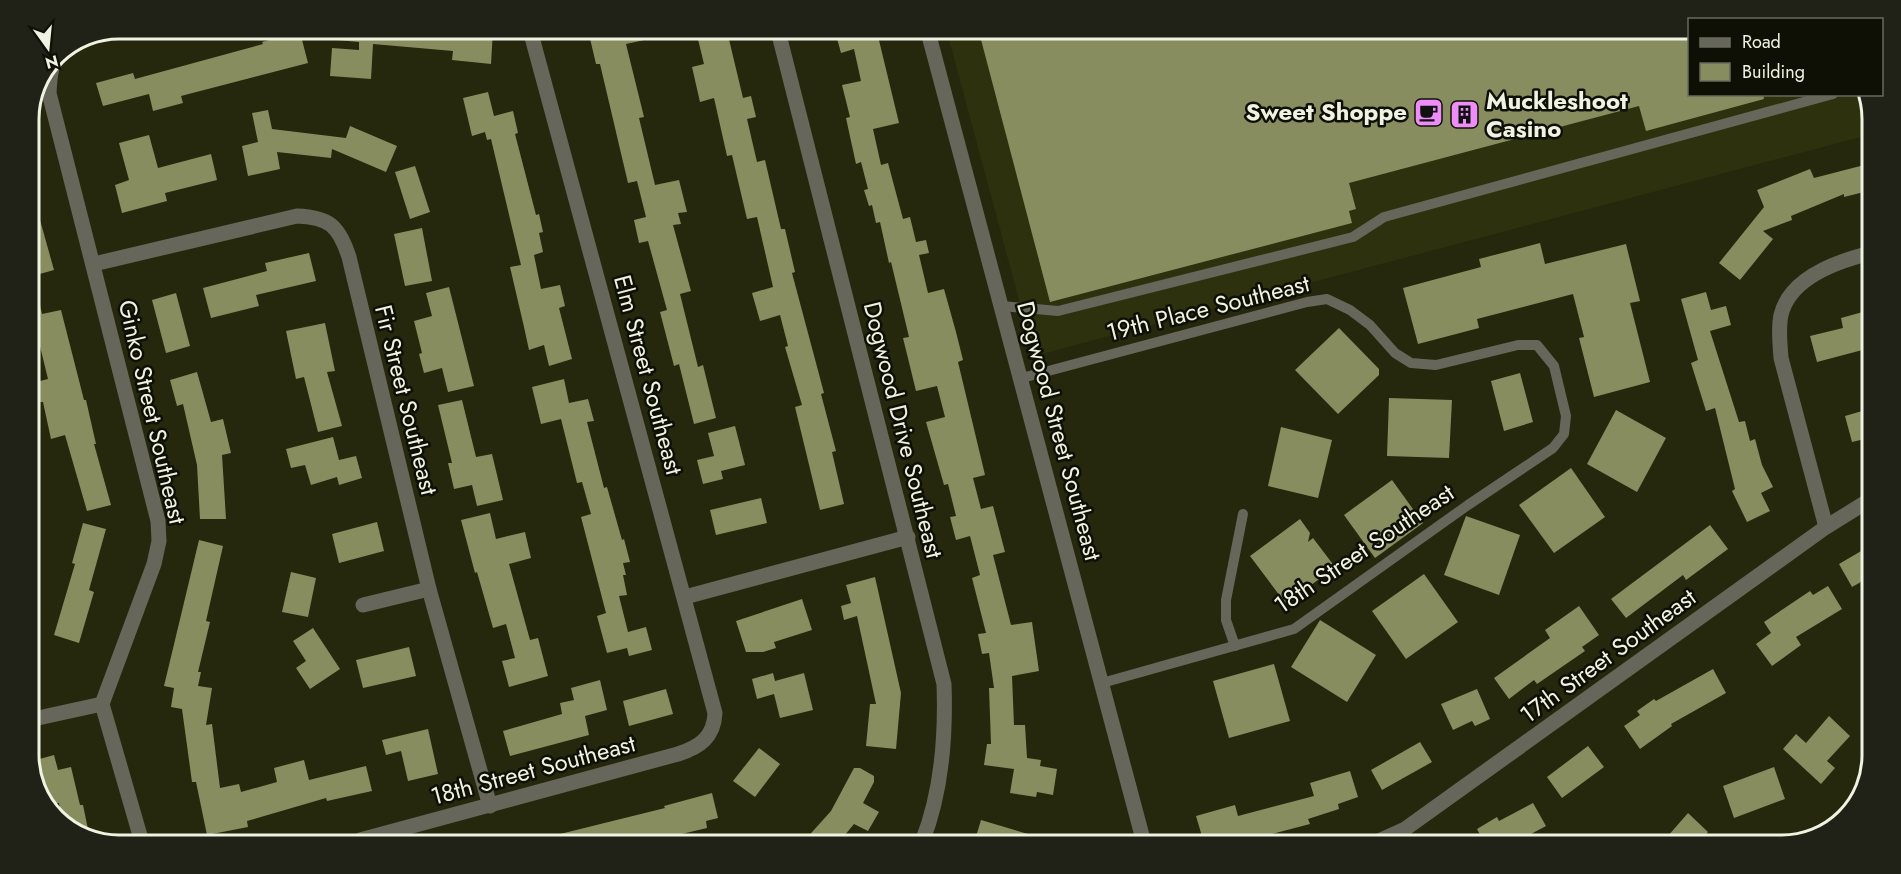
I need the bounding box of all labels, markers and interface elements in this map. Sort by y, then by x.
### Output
north arrow [18,18,78,78]
legend [1688,18,1883,96]
text: Road [1742,29,1781,55]
text: N [43,49,61,75]
text: Building [1742,59,1805,85]
place label: Muckleshoot Casino [1486,83,1628,146]
place label: Sweet Shoppe [1246,94,1407,129]
cafe icon: Sweet Shoppe [1412,96,1444,128]
building icon: Muckleshoot Casino [1449,99,1481,131]
street label: 19th Place Southeast [1103,265,1313,350]
street label: Elm Street Southeast [605,271,692,479]
street label: Ginko Street Southeast [110,296,195,528]
street label: Dogwood Street Southeast [1008,297,1111,565]
street label: Dogwood Drive Southeast [855,298,952,562]
street label: Fir Street Southeast [366,301,447,499]
street label: 18th Street Southeast [1267,475,1461,622]
street label: 17th Street Southeast [1512,580,1703,731]
street label: 18th Street Southeast [427,725,639,814]

